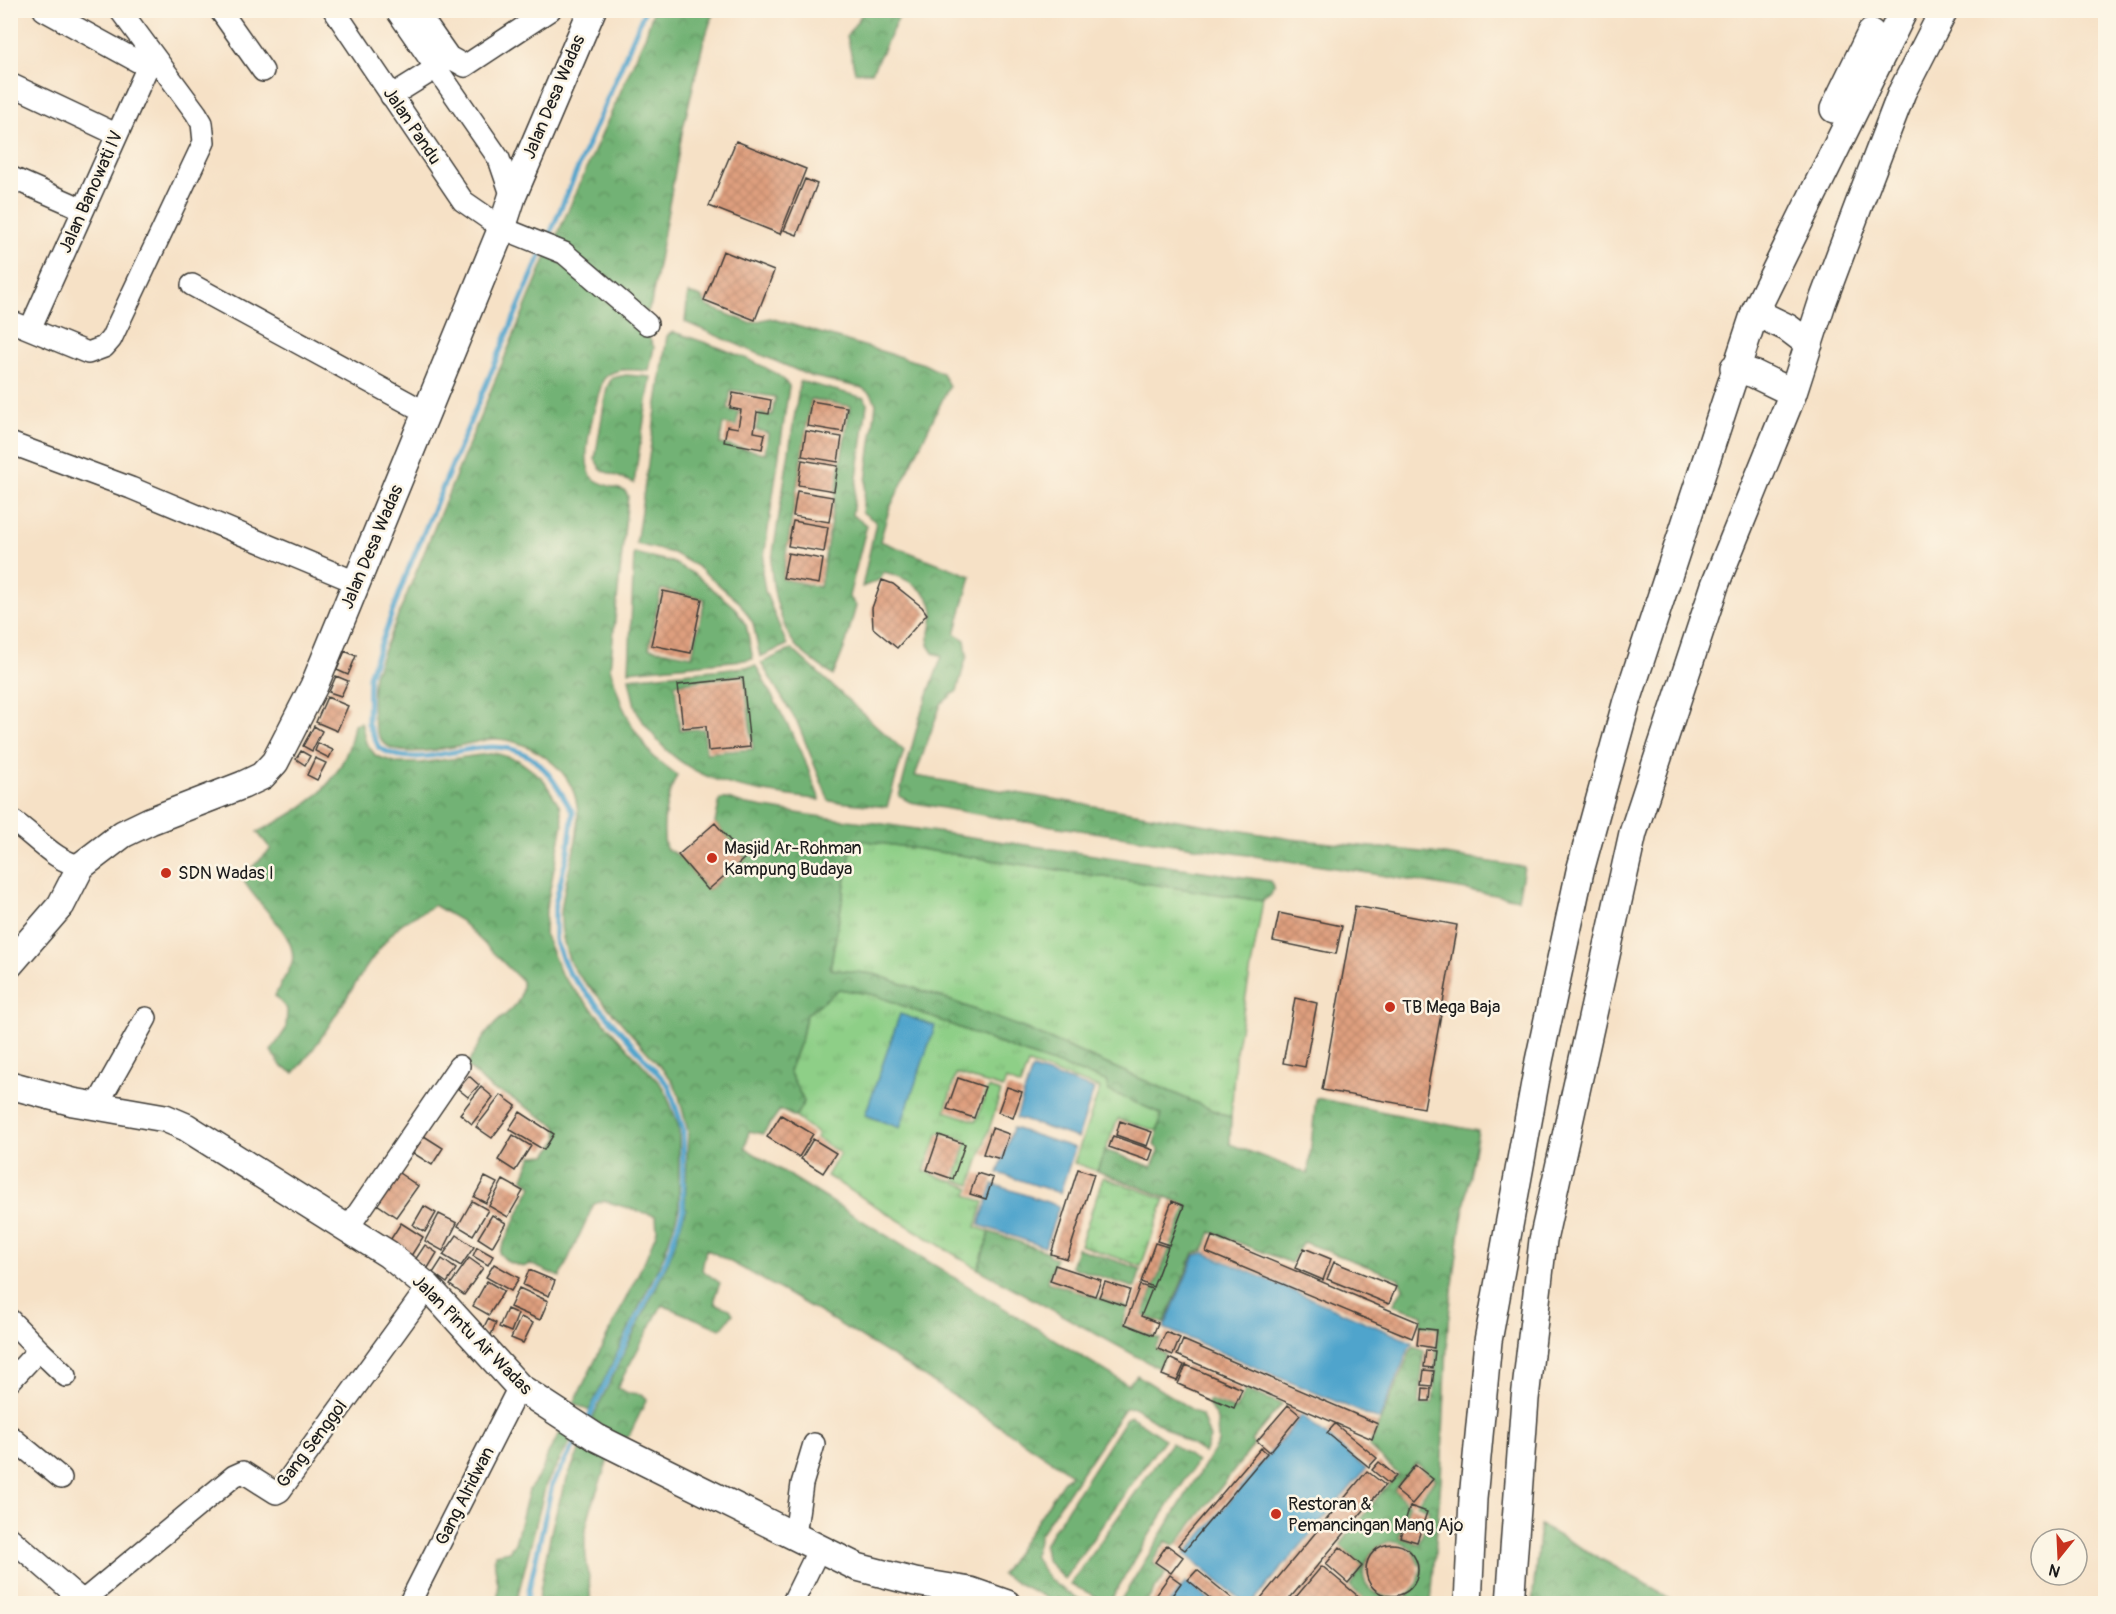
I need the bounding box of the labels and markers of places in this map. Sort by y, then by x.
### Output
place label: Masjid Ar-Rohman Kampung Budaya [724,837,862,881]
marker: Masjid Ar-Rohman Kampung Budaya [705,851,719,865]
place label: SDN Wadas I [178,862,274,885]
marker: SDN Wadas I [159,866,173,880]
place label: TB Mega Baja [1402,996,1500,1019]
marker: TB Mega Baja [1383,1000,1397,1014]
place label: Restoran & Pemancingan Mang Ajo [1288,1493,1464,1537]
marker: Restoran & Pemancingan Mang Ajo [1269,1507,1283,1521]

